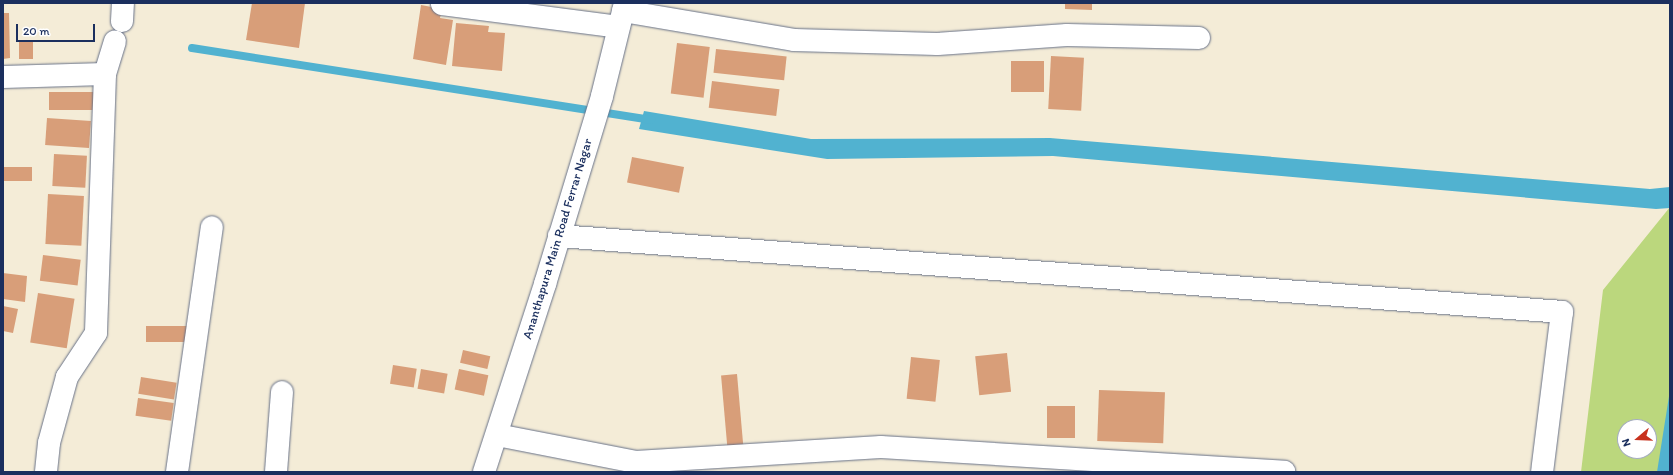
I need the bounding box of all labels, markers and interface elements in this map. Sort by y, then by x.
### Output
scale bar [18,16,97,42]
text: 20 m [23,24,50,38]
street label: Ananthapura Main Road Ferrar Nagar [520,137,596,341]
north arrow [1617,419,1657,459]
text: N [1619,437,1633,448]

